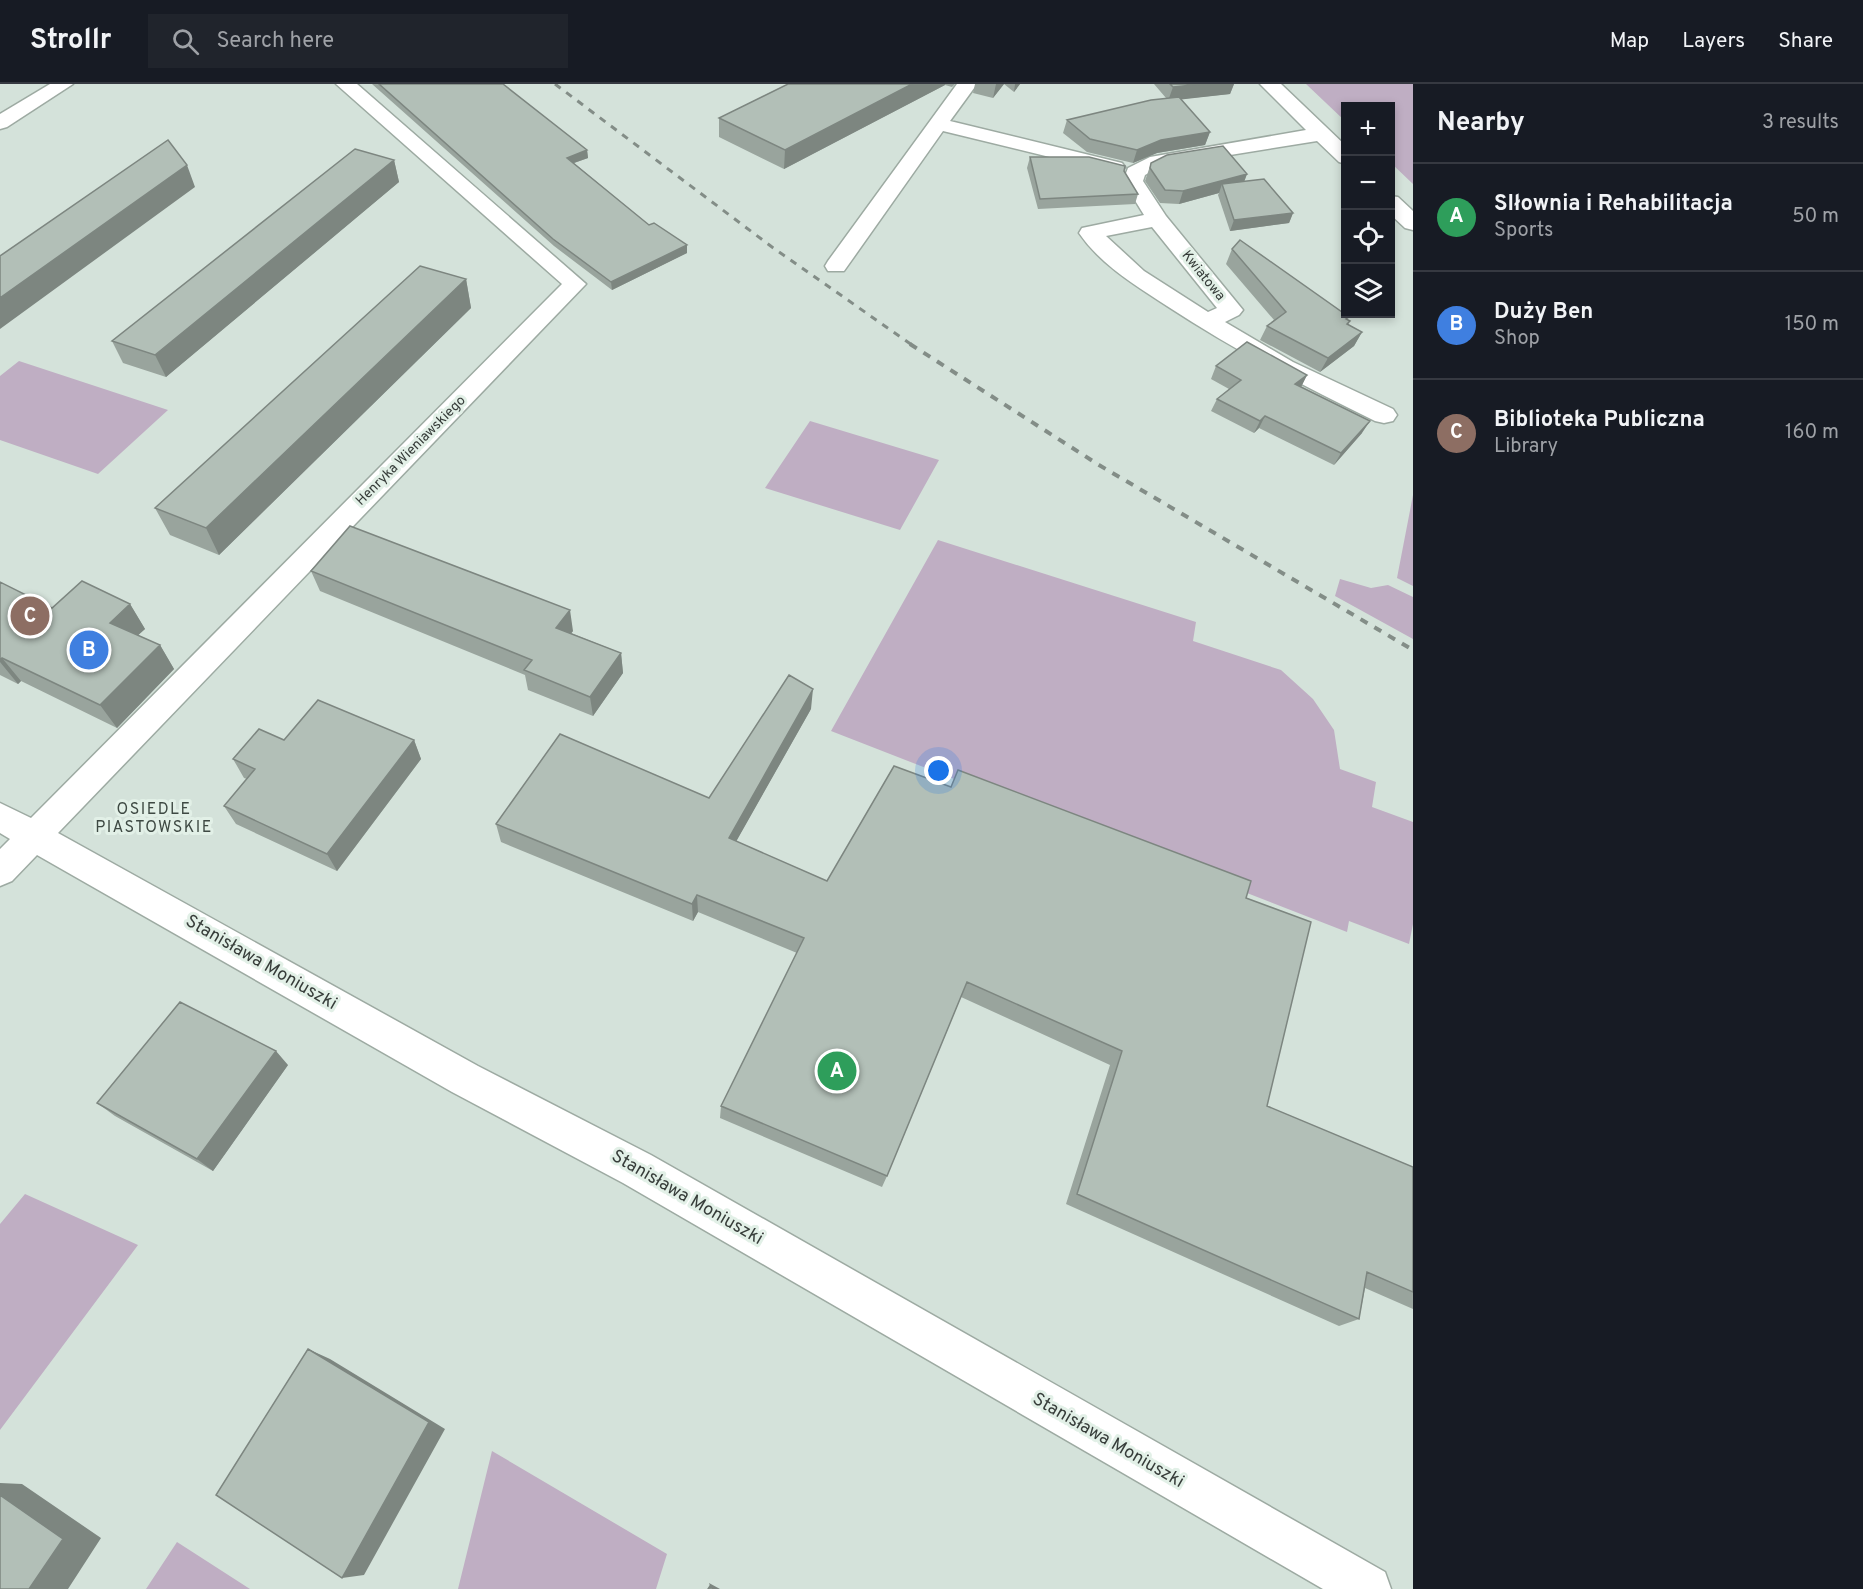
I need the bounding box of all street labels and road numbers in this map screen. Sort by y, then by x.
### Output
street label: Kwiatowa [1178,248,1228,304]
street label: Henryka Wieniawskiego [352,392,470,510]
street label: Stanisława Moniuszki [181,910,341,1016]
street label: Stanisława Moniuszki [607,1145,767,1251]
street label: Stanisława Moniuszki [1028,1388,1188,1494]

